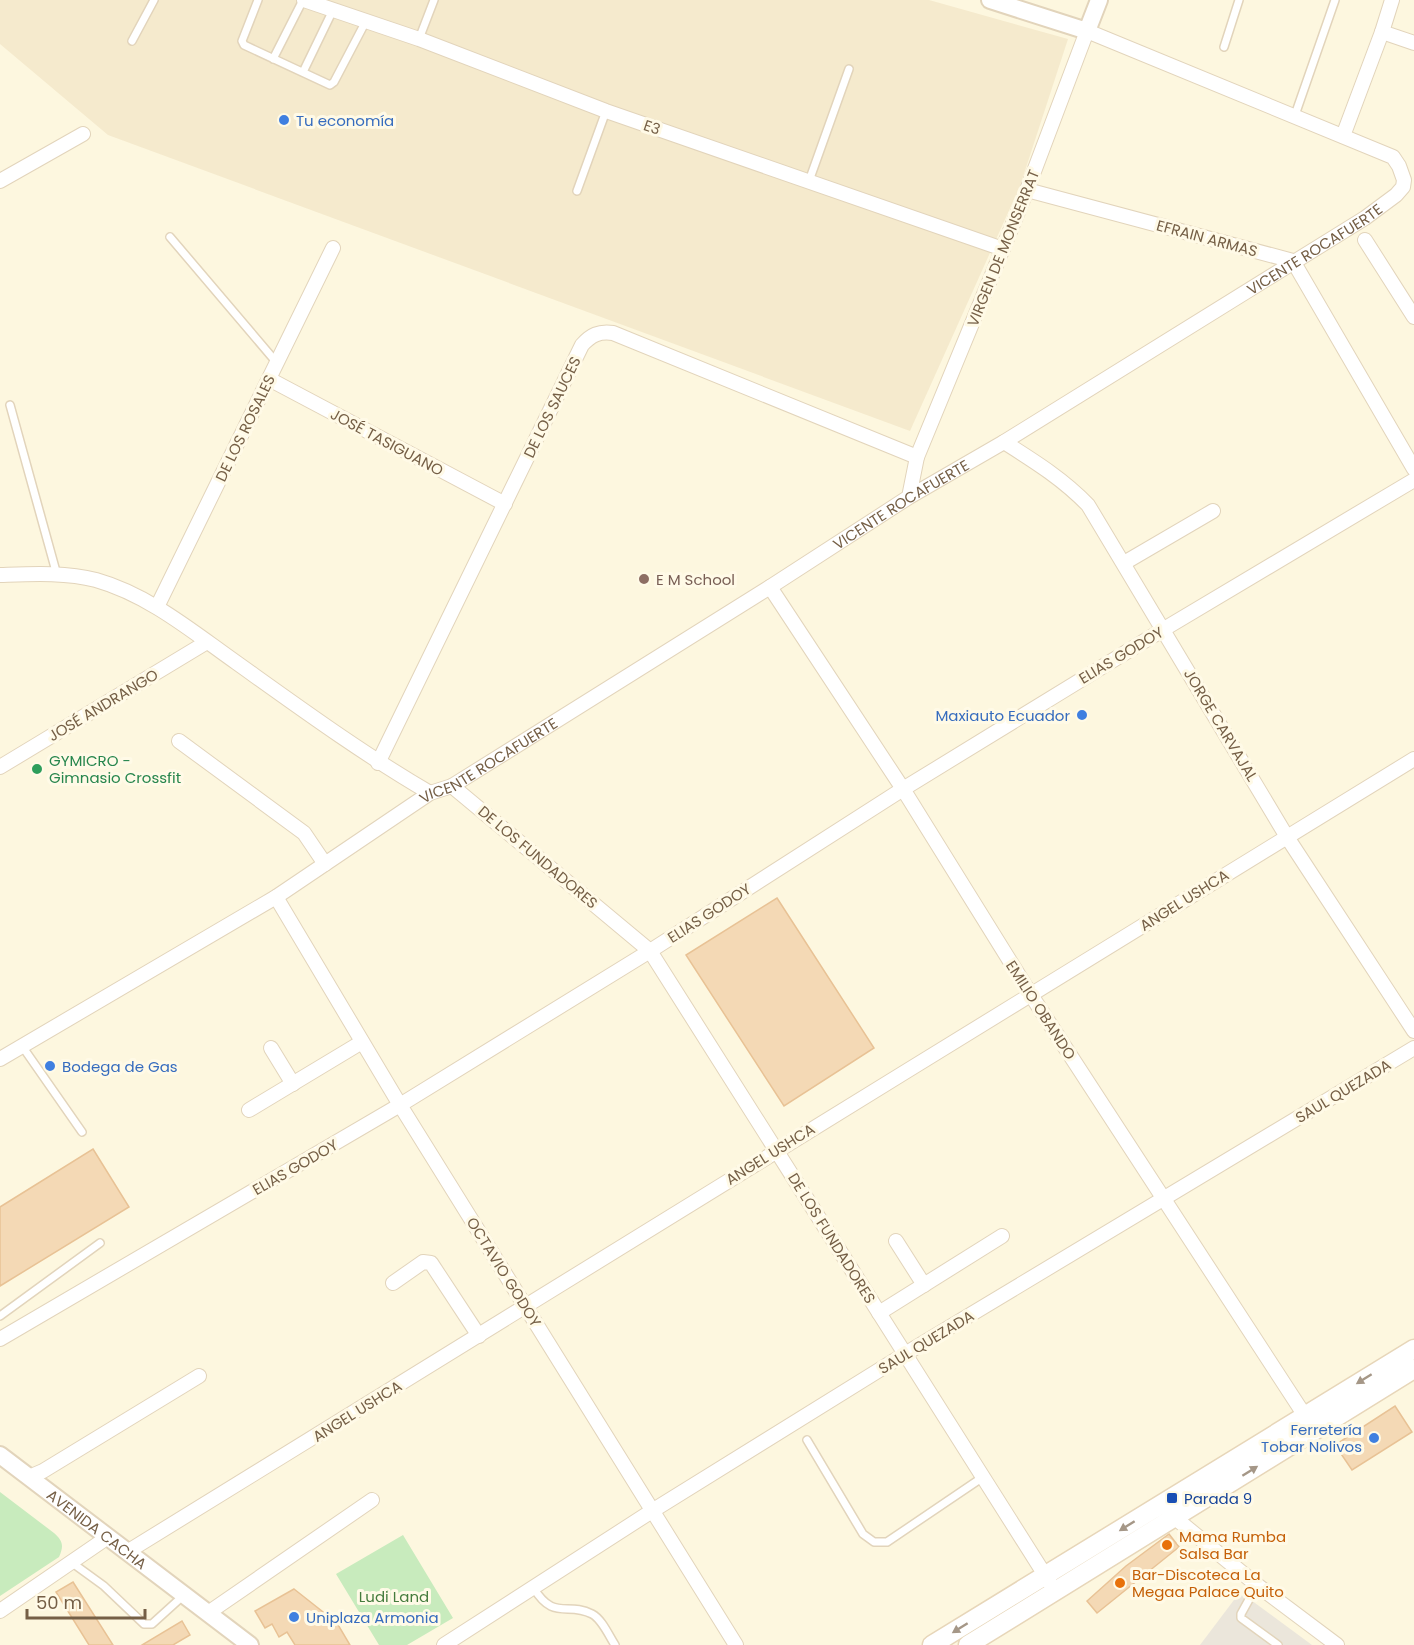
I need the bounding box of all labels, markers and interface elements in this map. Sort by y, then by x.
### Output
place label: Tu economía [296,110,394,131]
marker: Tu economía [277,113,291,127]
street label: E3 [641,114,663,140]
street label: VIRGEN DE MONSERRAT [962,166,1044,330]
street label: VICENTE ROCAFUERTE [1243,198,1386,299]
street label: EFRAIN ARMAS [1154,214,1260,262]
street label: DE LOS SAUCES [518,353,586,461]
street label: DE LOS ROSALES [210,371,280,485]
street label: JOSÉ TASIGUANO [327,403,447,481]
street label: VICENTE ROCAFUERTE [829,454,973,554]
place label: E M School [656,569,735,590]
marker: E M School [637,572,651,586]
street label: ELIAS GODOY [1075,621,1167,689]
street label: JOSÉ ANDRANGO [44,664,162,746]
street label: JORGE CARVAJAL [1179,665,1263,786]
place label: Maxiauto Ecuador [935,705,1070,726]
marker: Maxiauto Ecuador [1075,708,1089,722]
street label: VICENTE ROCAFUERTE [415,712,561,808]
place label: GYMICRO - Gimnasio Crossfit [49,750,181,788]
marker: GYMICRO - Gimnasio Crossfit [30,762,44,776]
street label: DE LOS FUNDADORES [474,801,602,913]
street label: ANGEL USHCA [1135,864,1233,936]
street label: ELIAS GODOY [663,878,755,948]
street label: EMILIO OBANDO [1001,956,1081,1064]
street label: SAUL QUEZADA [1291,1054,1395,1128]
place label: Bodega de Gas [62,1056,178,1077]
marker: Bodega de Gas [43,1059,57,1073]
street label: ANGEL USHCA [721,1118,819,1190]
street label: ELIAS GODOY [248,1134,342,1200]
street label: DE LOS FUNDADORES [783,1169,881,1307]
street label: OCTAVIO GODOY [462,1213,546,1331]
street label: SAUL QUEZADA [874,1305,978,1379]
one-way arrow [1356,1374,1372,1385]
street label: ANGEL USHCA [308,1375,406,1447]
place label: Ferretería Tobar Nolivos [1261,1419,1362,1457]
marker: Ferretería Tobar Nolivos [1367,1431,1381,1445]
one-way arrow [1242,1465,1258,1476]
street label: AVENIDA CACHA [43,1484,152,1574]
place label: Parada 9 [1184,1488,1252,1509]
marker: Parada 9 [1165,1491,1179,1505]
one-way arrow [1119,1520,1135,1531]
place label: Mama Rumba Salsa Bar [1179,1526,1286,1564]
marker: Mama Rumba Salsa Bar [1160,1538,1174,1552]
place label: Bar-Discoteca La Megaa Palace Quito [1132,1564,1284,1602]
marker: Bar-Discoteca La Megaa Palace Quito [1113,1576,1127,1590]
scale bar [27,1582,146,1620]
park label: Ludi Land [359,1586,429,1607]
text: 50 m [36,1590,82,1615]
place label: Uniplaza Armonia [306,1607,439,1628]
marker: Uniplaza Armonia [287,1610,301,1624]
one-way arrow [952,1622,968,1633]

